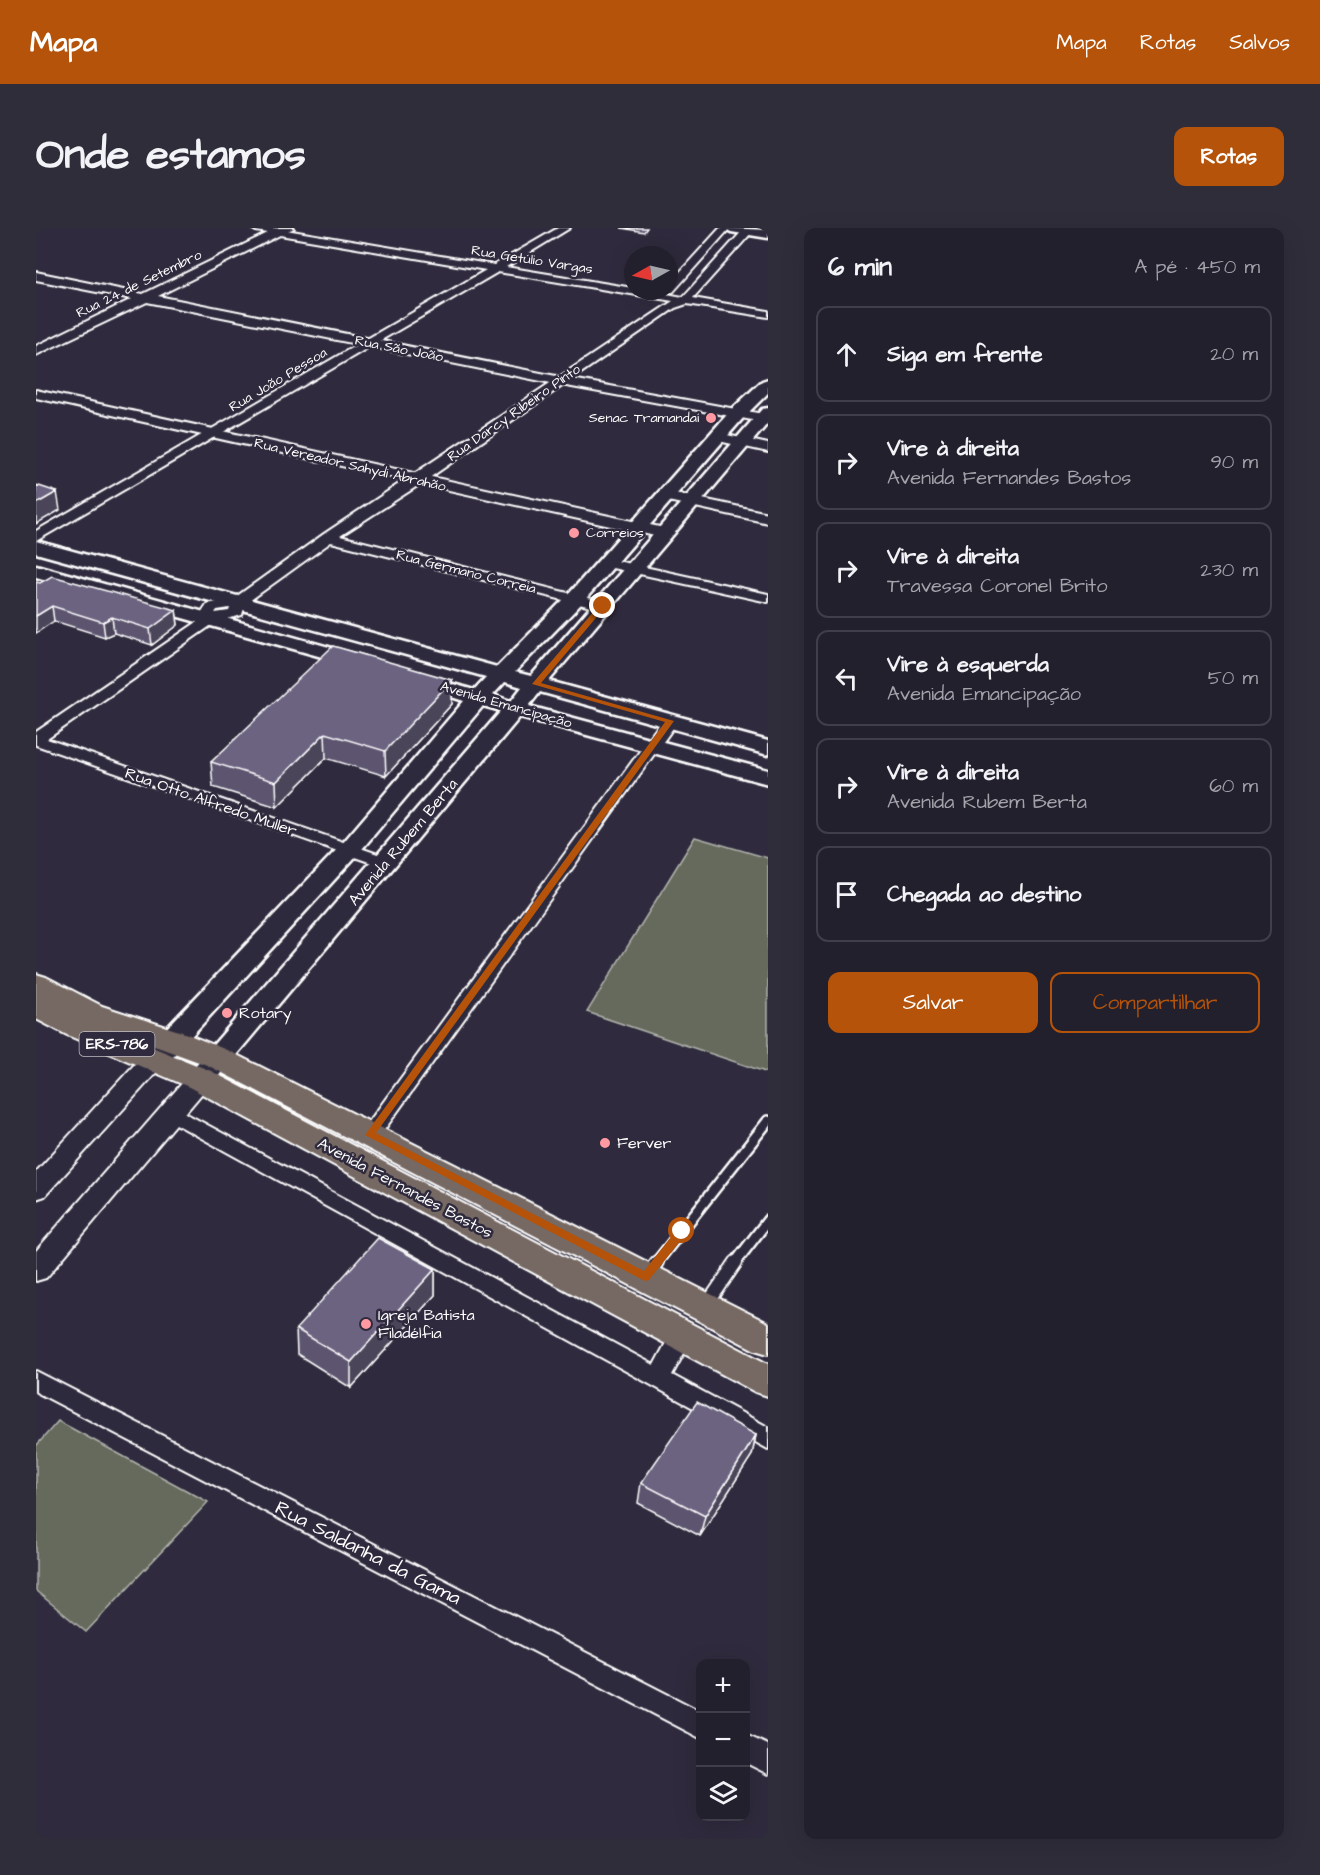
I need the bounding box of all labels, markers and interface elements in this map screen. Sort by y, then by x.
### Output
text: Mapa [30,23,97,62]
text: Mapa [1056,28,1107,57]
text: Rotas [1140,28,1196,57]
text: Salvos [1229,28,1290,57]
text: Onde estamos [36,127,306,185]
button: Rotas [1174,127,1284,186]
street label: Rua Getúlio Vargas [470,241,594,279]
street label: Rua 24 de Setembro [73,245,205,323]
north arrow [624,246,678,300]
text: 6 min [828,249,892,285]
text: A pé · 450 m [1134,253,1260,281]
street label: Rua São João [353,331,445,367]
icon: ahead [830,338,863,371]
text: Siga em frente [887,339,1043,370]
text: 20 m [1210,340,1258,368]
street label: Rua João Pessoa [225,343,331,417]
street label: Rua Darcy Ribeiro Pinto [443,359,585,467]
place label: Senac Tramandaí [589,408,700,428]
marker: Senac Tramandaí [704,411,718,425]
street label: Rua Vereador Sahydi Abrahão [252,433,448,497]
text: Vire à direita [887,433,1019,464]
icon: right [830,446,863,479]
text: 90 m [1210,448,1258,476]
text: Avenida Fernandes Bastos [887,464,1131,492]
place label: Correios [586,523,644,543]
marker: Correios [567,526,581,540]
text: Vire à direita [887,541,1019,572]
street label: Rua Germano Correia [394,545,538,599]
icon: right [830,554,863,587]
text: 230 m [1200,556,1258,584]
text: Travessa Coronel Brito [887,572,1107,600]
route end [589,592,615,618]
text: Vire à esquerda [887,649,1049,680]
icon: left [830,662,863,695]
text: 50 m [1208,664,1258,692]
street label: Avenida Emancipação [438,677,574,733]
text: Avenida Emancipação [887,680,1081,708]
text: Vire à direita [887,757,1019,788]
street label: Rua Otto Alfredo Muller [122,762,300,842]
icon: right [830,770,863,803]
text: 60 m [1209,772,1258,800]
street label: Avenida Rubem Berta [343,774,463,910]
text: Avenida Rubem Berta [887,788,1087,816]
icon: arrive [830,878,863,911]
text: Chegada ao destino [887,879,1081,910]
button: Salvar [828,972,1038,1033]
button: Compartilhar [1050,972,1260,1033]
place label: Rotary [239,1002,292,1025]
marker: Rotary [220,1006,234,1020]
road number: ERS-786 [80,1032,154,1056]
street label: Avenida Fernandes Bastos [314,1132,496,1244]
place label: Ferver [617,1132,672,1154]
marker: Ferver [598,1136,612,1150]
route start [668,1217,694,1243]
place label: Igreja Batista Filadélfia [378,1304,475,1344]
marker: Igreja Batista Filadélfia [359,1317,373,1331]
street label: Rua Saldanha da Gama [270,1494,466,1612]
map controls [696,1659,750,1821]
button: + [696,1659,750,1713]
button: − [696,1713,750,1767]
button: layers [696,1767,750,1821]

